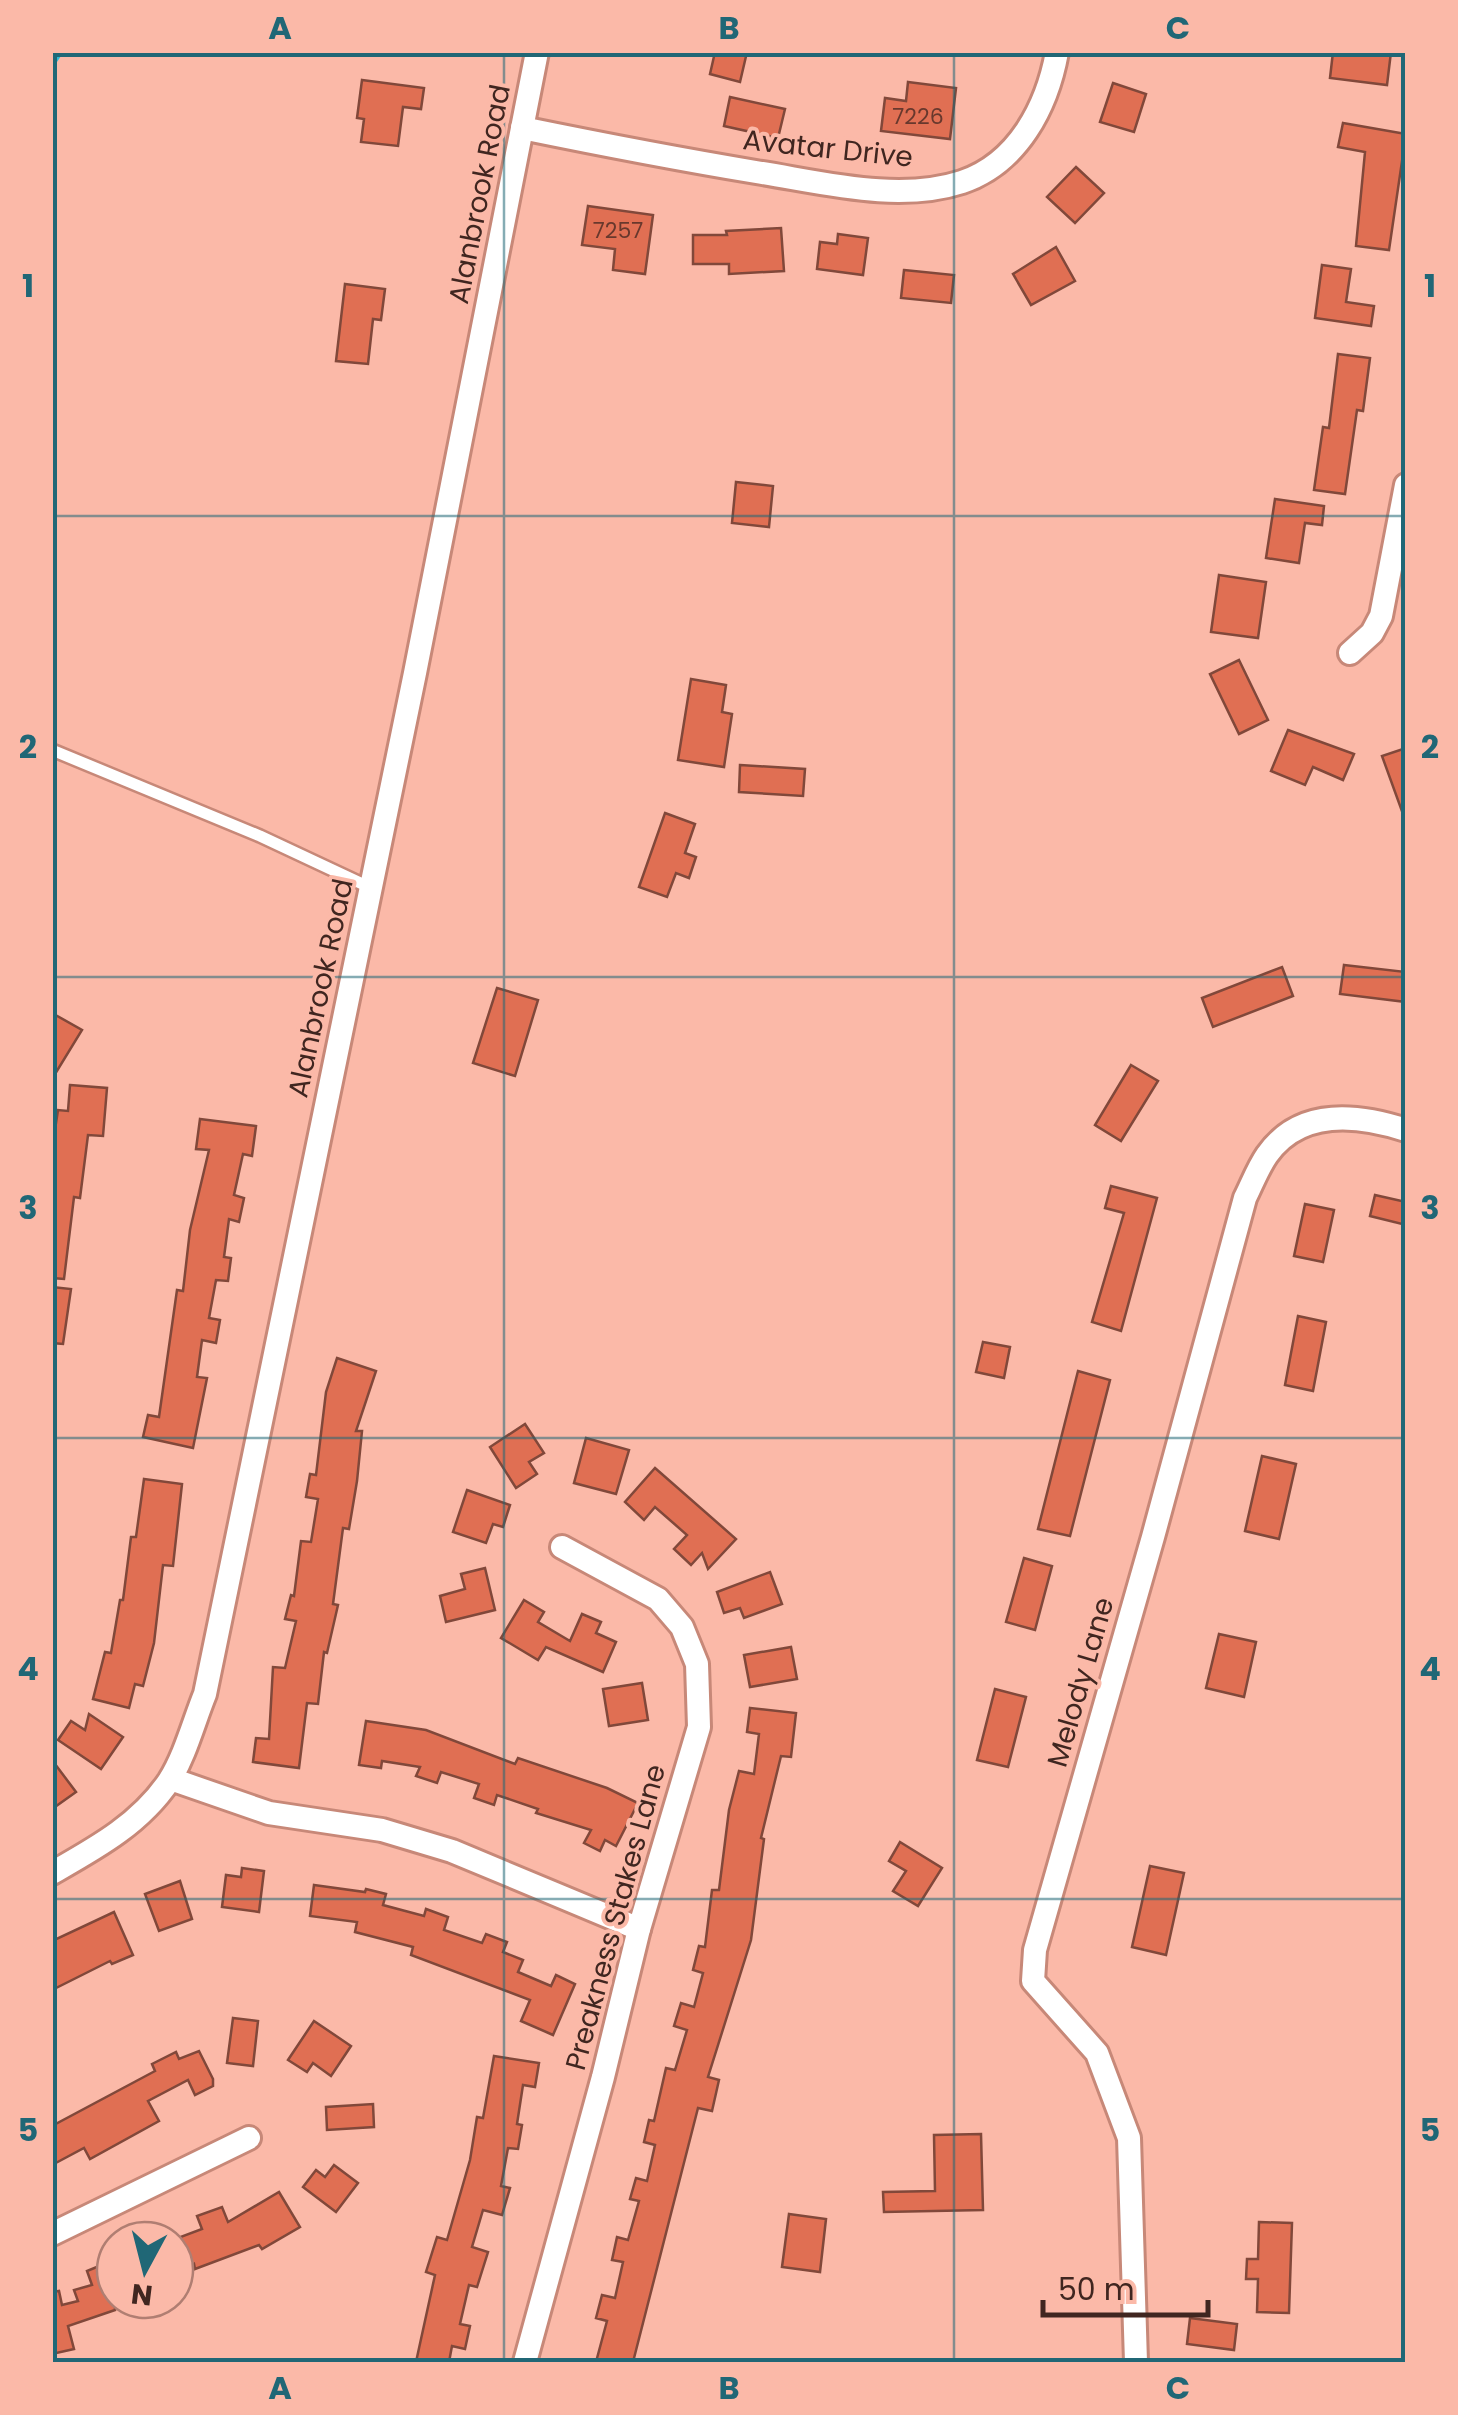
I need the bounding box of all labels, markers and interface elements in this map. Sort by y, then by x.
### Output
text: A [268,5,292,50]
text: B [718,5,740,50]
text: C [1166,5,1190,50]
street label: Alanbrook Road [439,81,520,307]
house number: 7226 [892,101,944,132]
street label: Avatar Drive [741,120,915,177]
house number: 7257 [593,215,643,246]
text: 1 [22,263,34,308]
text: 1 [1424,263,1436,308]
text: 2 [19,724,37,769]
text: 2 [1421,724,1439,769]
street label: Alanbrook Road [278,875,363,1101]
text: 3 [18,1185,38,1230]
text: 3 [1420,1185,1440,1230]
street label: Melody Lane [1038,1593,1123,1772]
text: 4 [17,1646,39,1691]
text: 4 [1419,1646,1441,1691]
street label: Preakness Stakes Lane [556,1760,675,2074]
text: 5 [18,2107,38,2152]
text: 5 [1420,2107,1440,2152]
north arrow [95,2220,195,2320]
scale bar [1043,2255,1208,2317]
text: 50 m [1058,2268,1135,2311]
text: N [129,2274,155,2315]
text: A [268,2365,292,2410]
text: B [718,2365,740,2410]
text: C [1166,2365,1190,2410]

